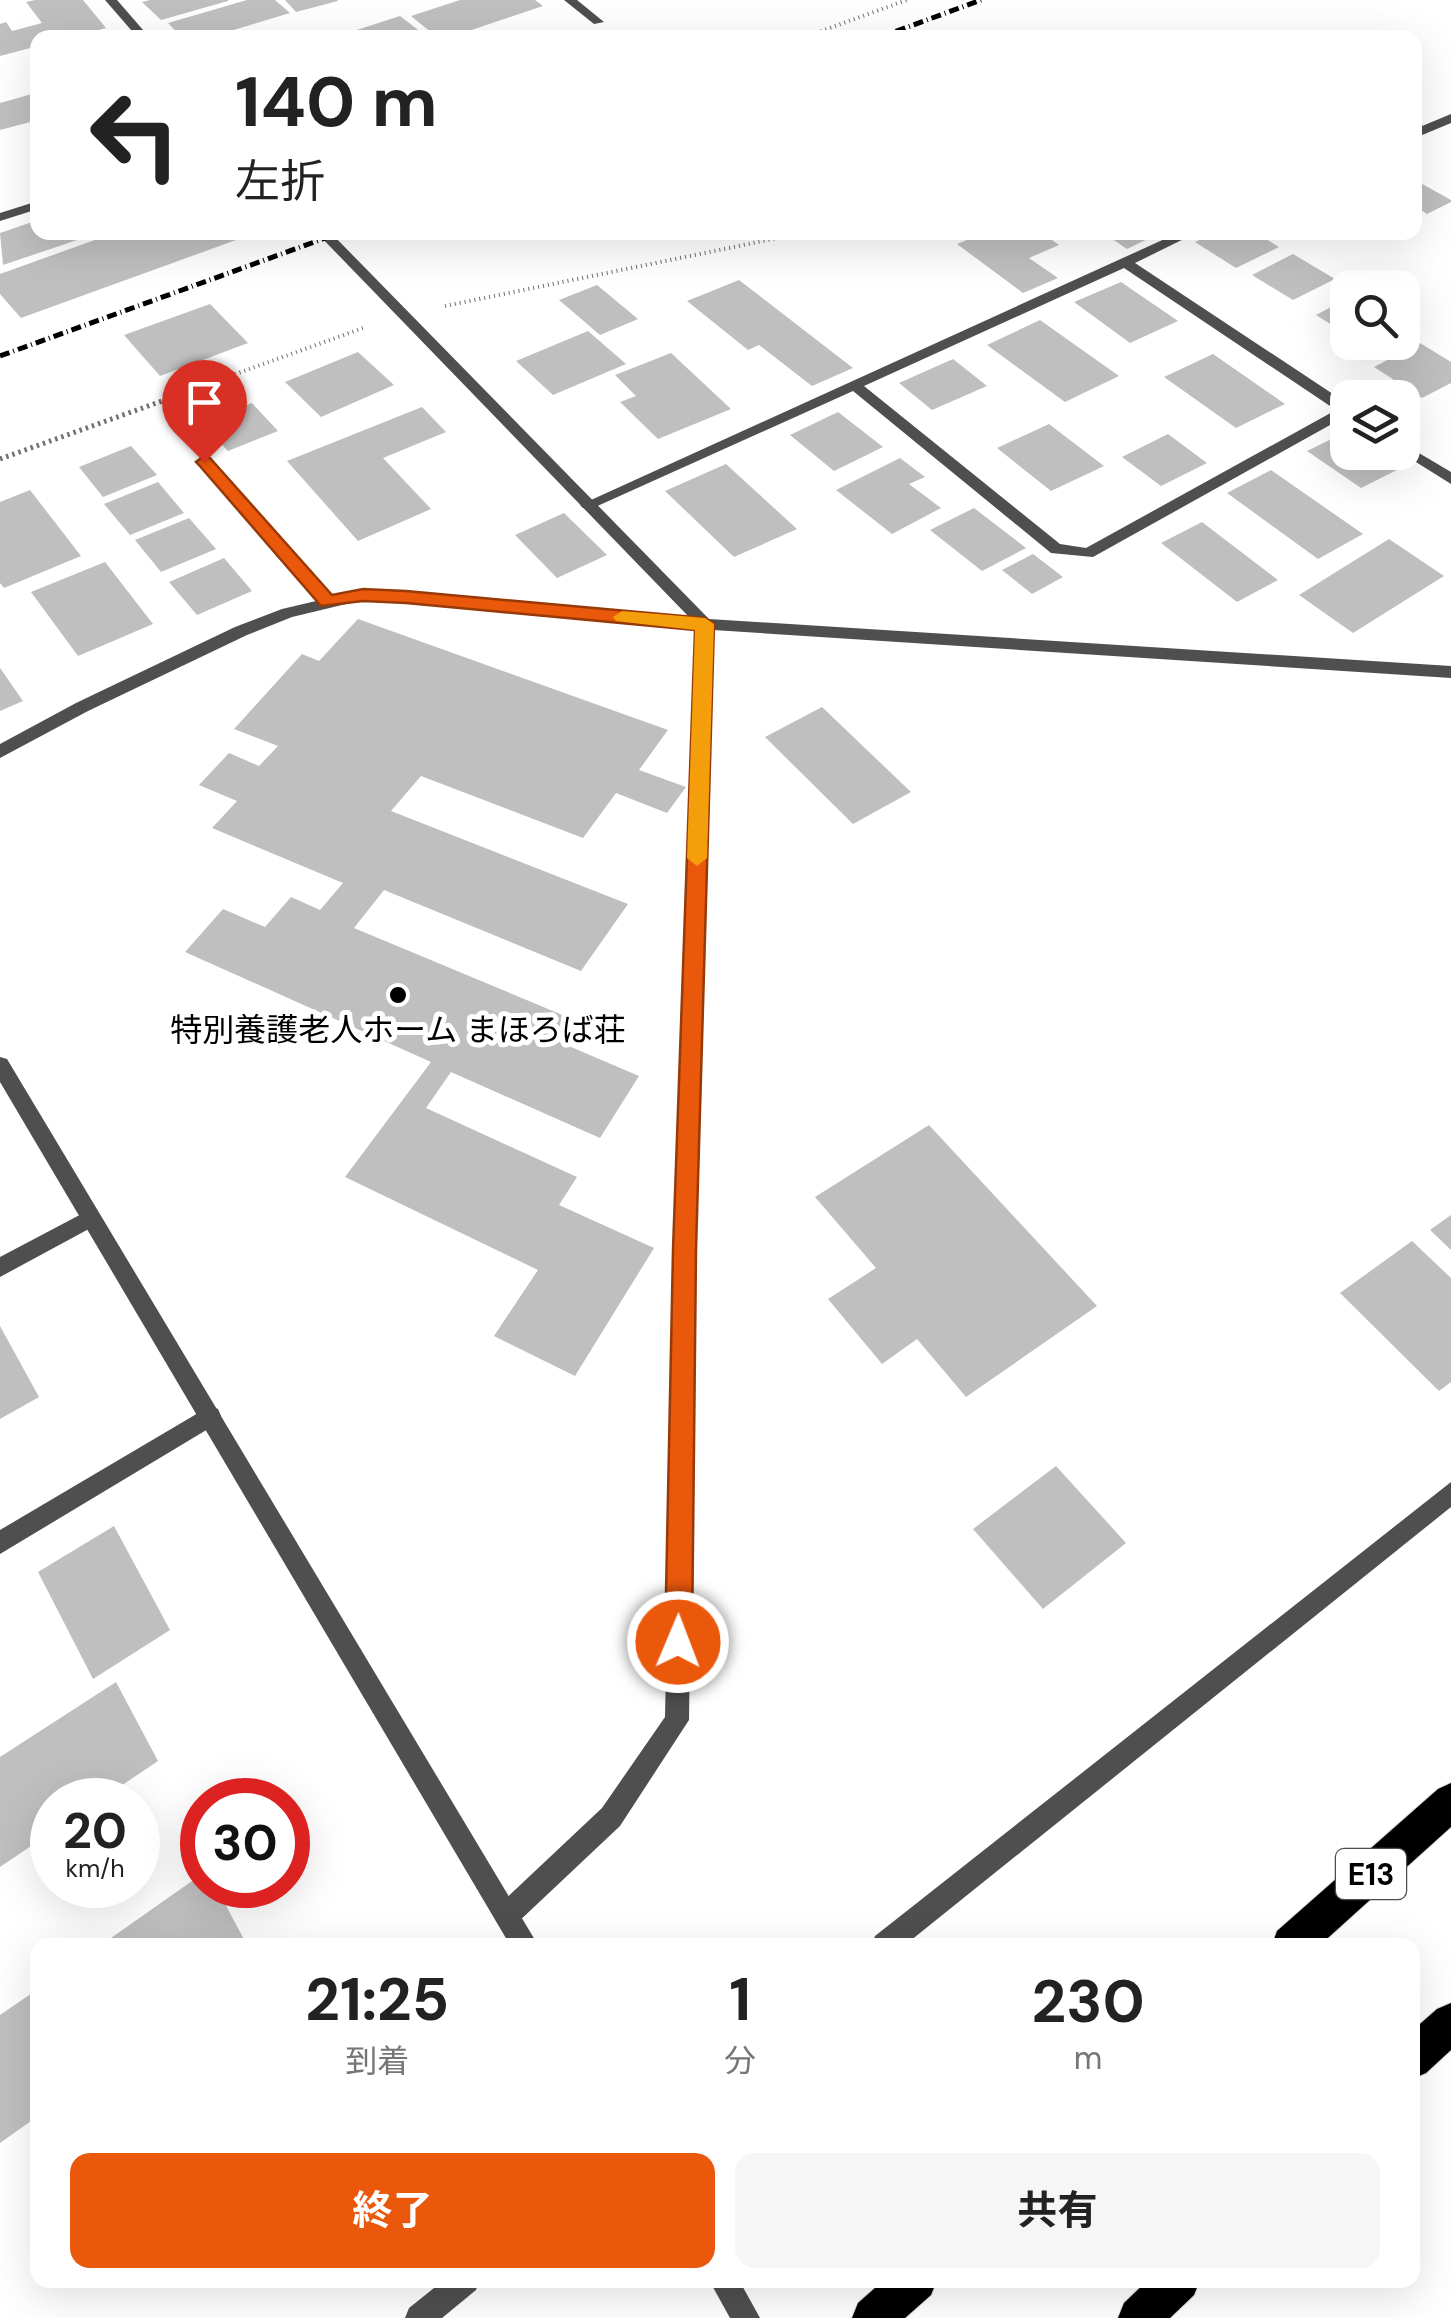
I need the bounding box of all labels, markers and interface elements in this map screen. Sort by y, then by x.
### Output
text: 140 m [235,57,438,148]
icon: left [70,70,200,200]
text: 左折 [235,152,325,211]
map controls [1330,270,1420,470]
button: search [1330,270,1420,360]
pin [162,360,247,463]
icon: arrive [177,375,232,430]
button: layers [1330,380,1420,470]
marker: 特別養護老人ホーム まほろば荘 [387,984,409,1006]
place label: 特別養護老人ホーム まほろば荘 [170,1009,626,1051]
position arrow [626,1590,730,1694]
speed limit sign: 30 [180,1778,310,1908]
text: 20 [63,1798,127,1864]
road number: E13 [1336,1849,1406,1899]
text: km/h [65,1852,125,1885]
text: 21:25 [305,1960,449,2039]
text: 1 [729,1960,751,2039]
text: 230 [1032,1962,1145,2041]
text: m [1074,2037,1102,2079]
text: 到着 [345,2040,409,2082]
text: 分 [724,2040,756,2082]
button: 終了 [70,2153,715,2268]
button: 共有 [735,2153,1380,2268]

